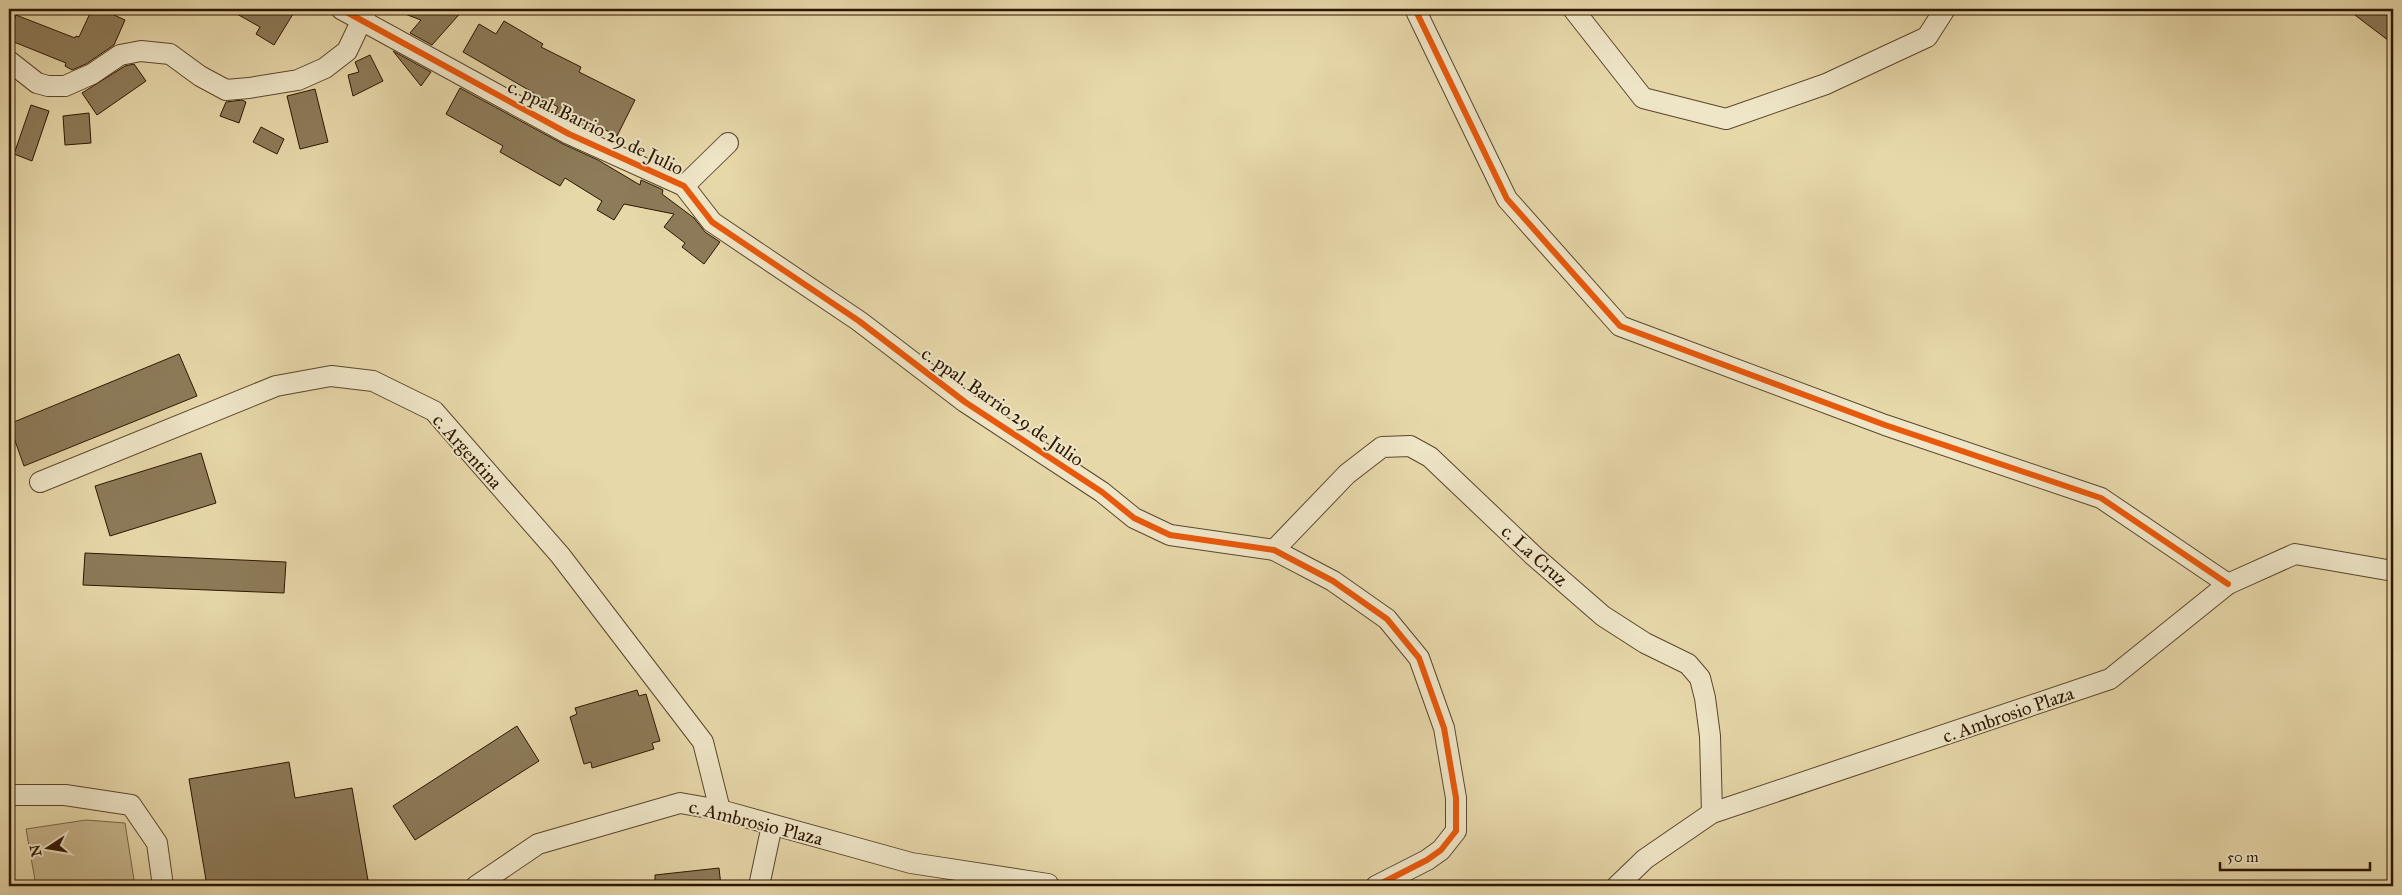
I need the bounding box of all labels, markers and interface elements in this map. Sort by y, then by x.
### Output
street label: c. ppal. Barrio 29 de Julio [504,75,688,181]
street label: c. ppal. Barrio 29 de Julio [917,342,1088,472]
street label: c. Argentina [427,409,508,495]
street label: c. La Cruz [1497,520,1573,591]
street label: c. Ambrosio Plaza [1939,681,2078,748]
street label: c. Ambrosio Plaza [686,795,826,850]
north arrow [22,822,72,872]
scale bar [2220,840,2370,872]
text: N [26,843,45,858]
text: 50 m [2227,848,2259,866]

